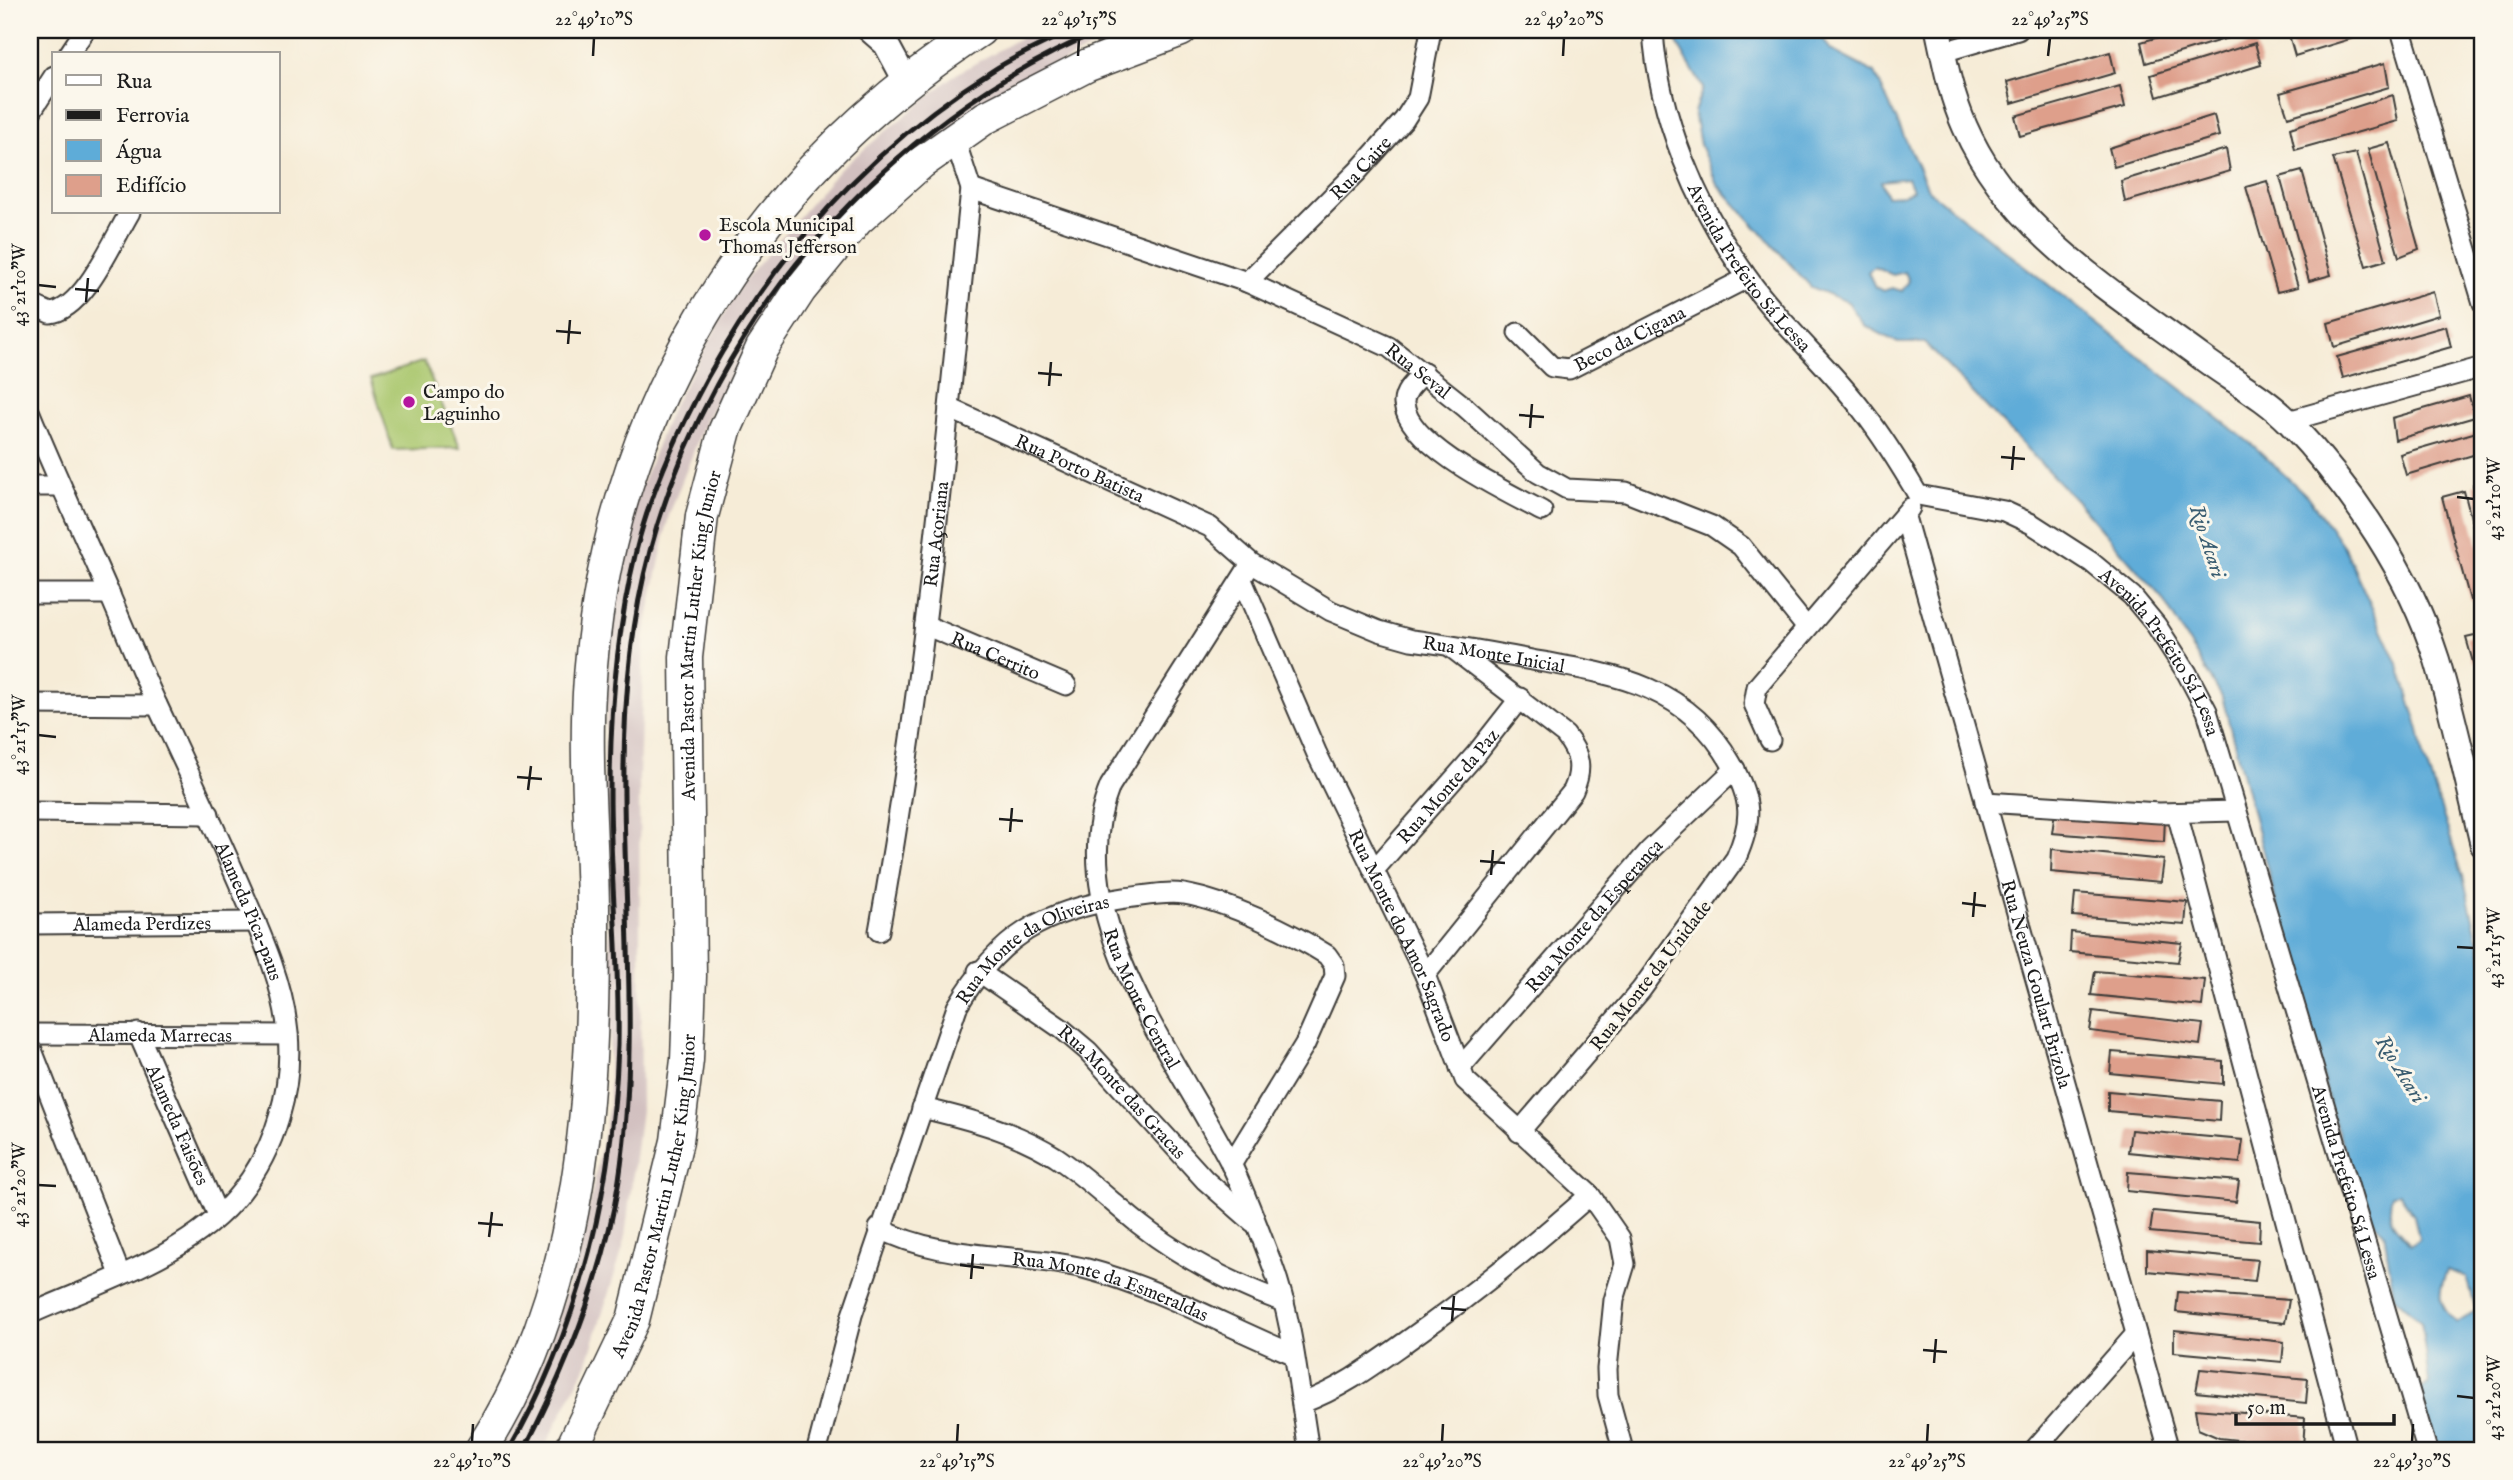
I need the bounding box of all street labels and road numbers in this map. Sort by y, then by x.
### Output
street label: Rua Caire [1326,132,1398,206]
street label: Avenida Prefeito Sá Lessa [1680,179,1816,359]
street label: Beco da Cigana [1571,301,1691,378]
street label: Rua Seval [1380,339,1455,406]
street label: Rua Porto Batista [1011,430,1148,510]
street label: Avenida Pastor Martin Luther King Junior [676,468,728,801]
street label: Rua Açoriana [920,479,955,589]
street label: Avenida Prefeito Sá Lessa [2092,563,2224,740]
street label: Rua Cerrito [947,627,1043,687]
street label: Rua Monte Inicial [1421,632,1567,680]
street label: Rua Monte da Paz [1393,724,1505,849]
street label: Rua Monte do Amor Sagrado [1342,826,1459,1046]
street label: Rua Monte da Esperança [1521,834,1669,998]
street label: Alameda Pica-paus [208,837,287,984]
street label: Rua Neuza Goulart Brizola [1994,877,2076,1092]
street label: Rua Monte da Oliveiras [952,891,1111,1009]
street label: Rua Monte da Unidade [1585,896,1718,1056]
street label: Alameda Perdizes [72,912,211,938]
street label: Rua Monte Central [1097,925,1185,1075]
street label: Rua Monte das Gracas [1052,1020,1190,1165]
street label: Alameda Marrecas [87,1024,232,1049]
street label: Avenida Pastor Martin Luther King Junior [606,1033,702,1363]
street label: Alameda Faisões [139,1060,213,1190]
street label: Avenida Prefeito Sá Lessa [2305,1081,2386,1283]
street label: Rua Monte da Esmeraldas [1011,1248,1212,1328]

